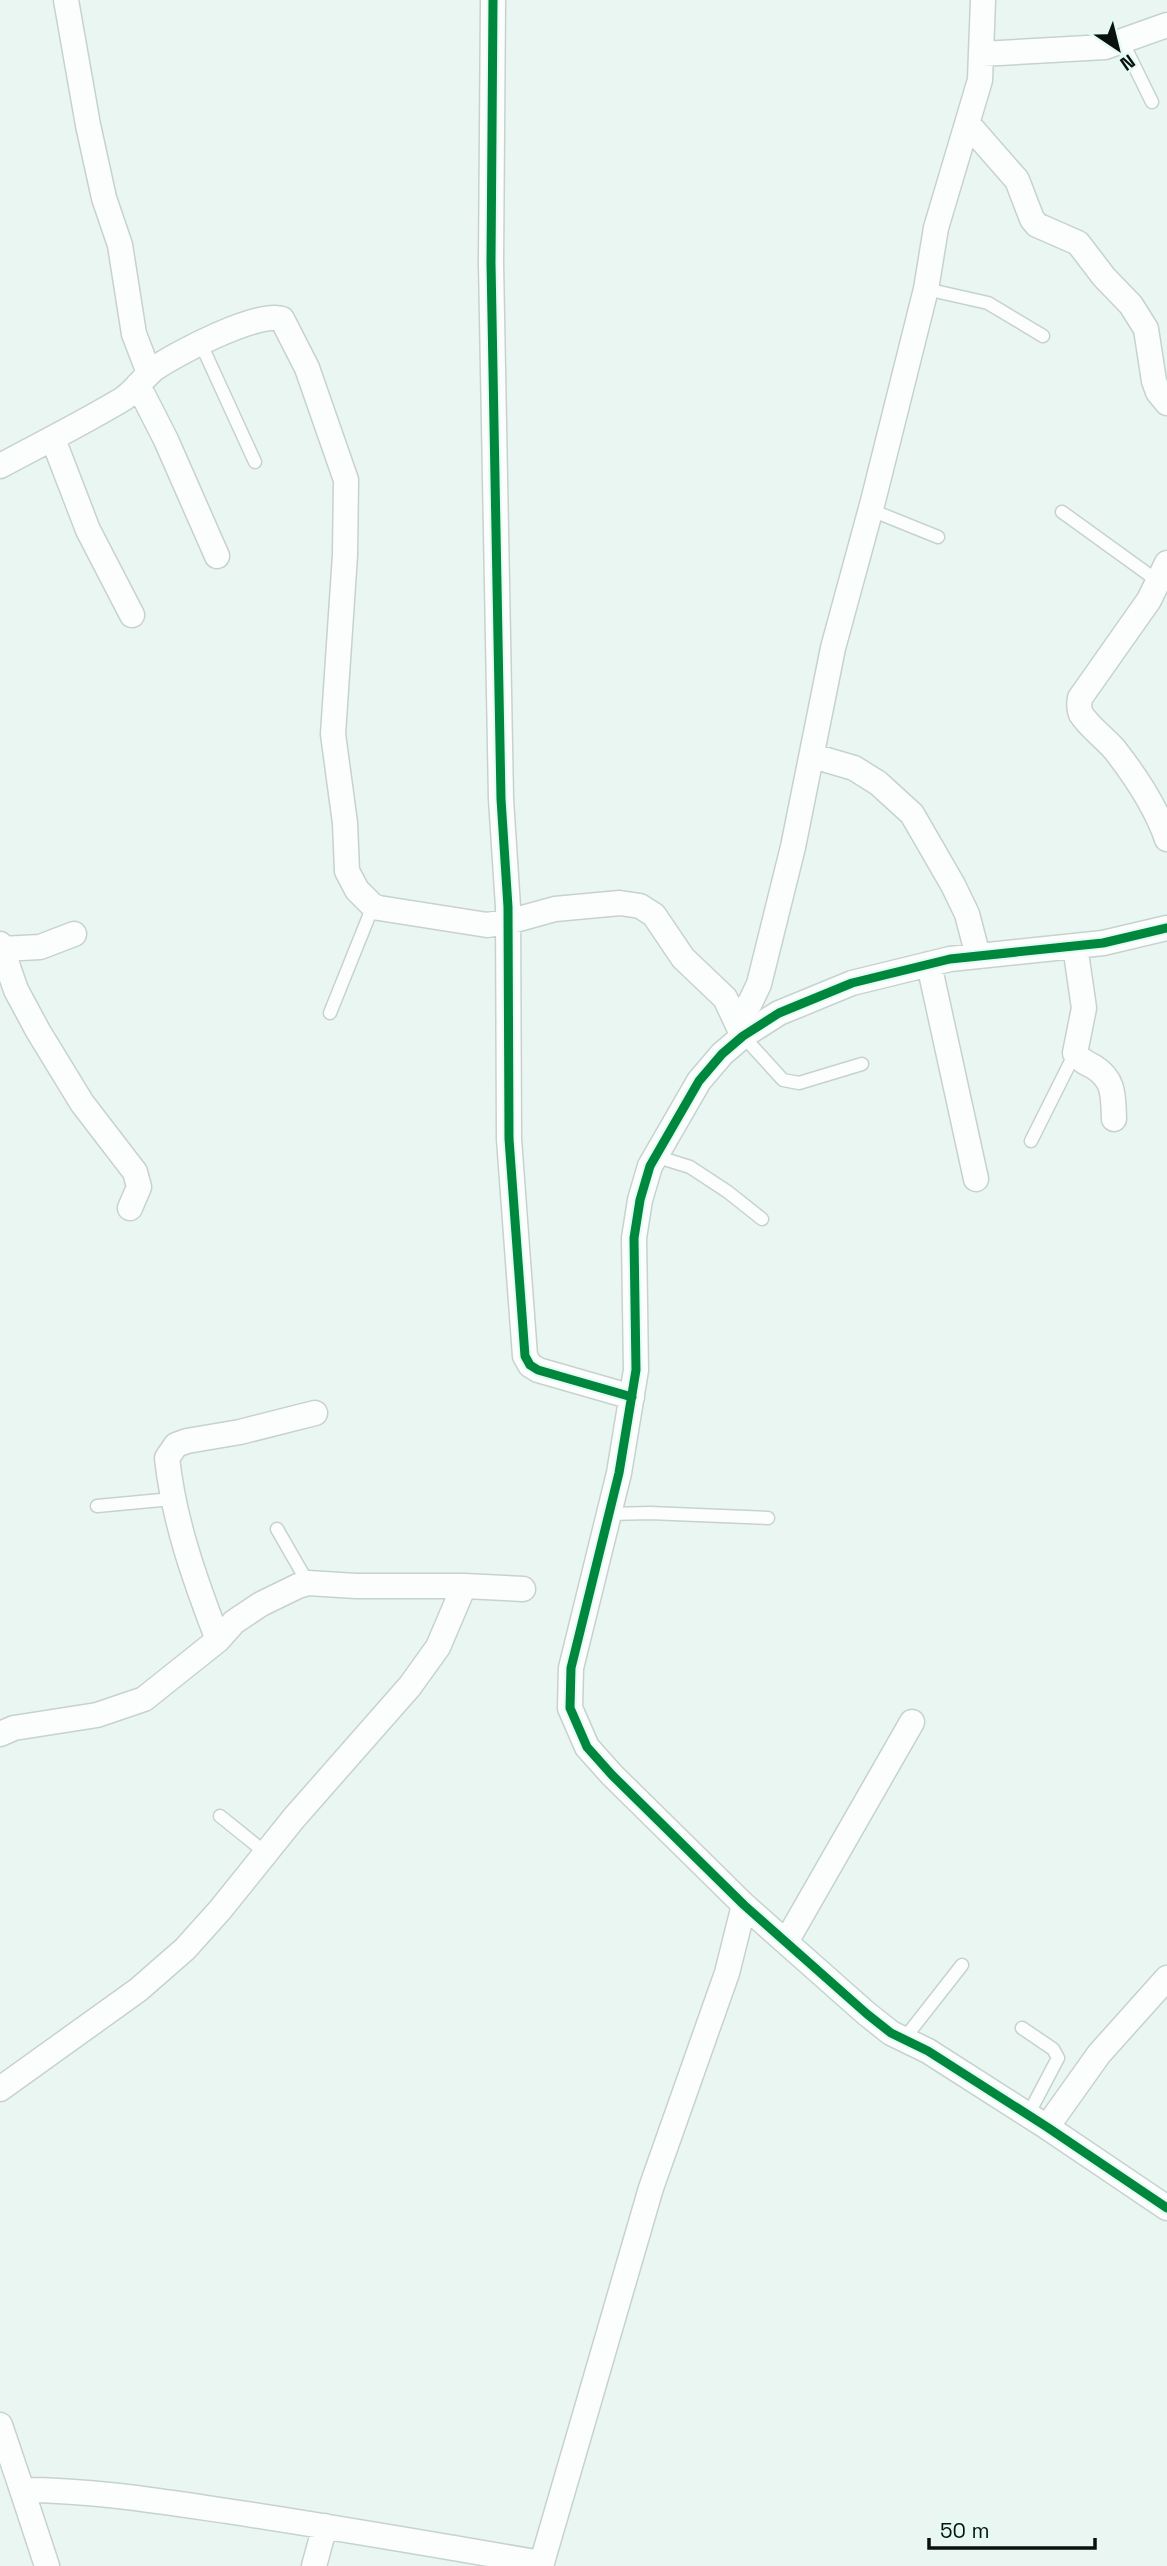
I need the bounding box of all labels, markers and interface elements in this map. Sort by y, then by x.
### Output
north arrow [1083,14,1153,84]
text: N [1115,49,1140,76]
scale bar [929,2506,1095,2550]
text: 50 m [940,2517,990,2544]

